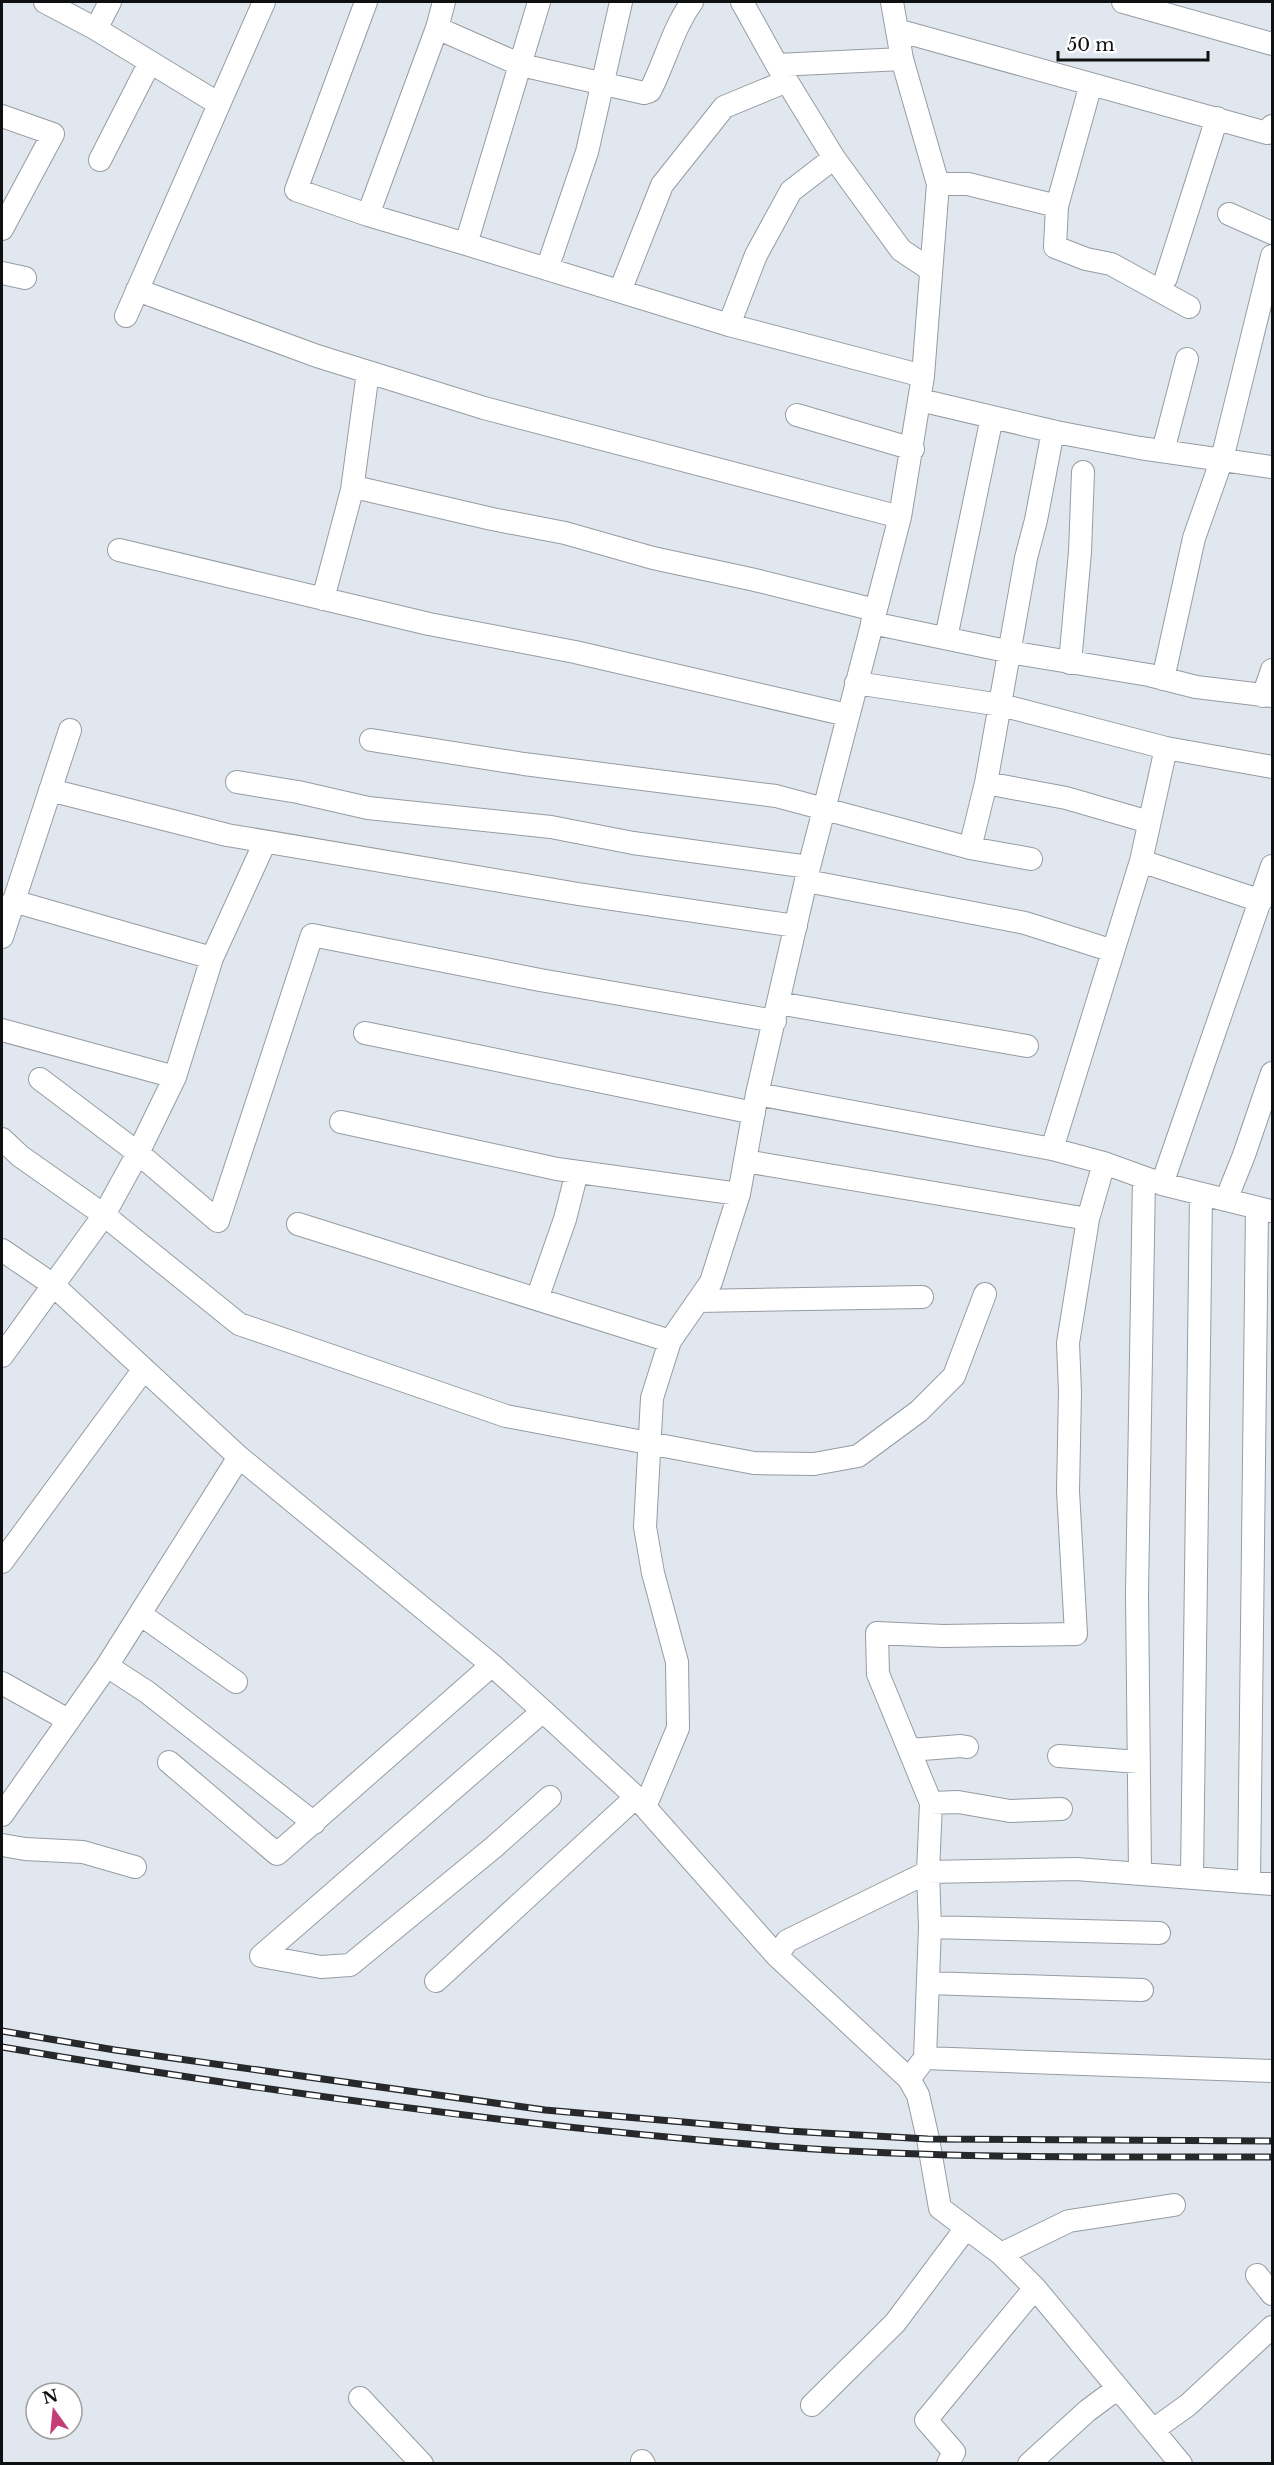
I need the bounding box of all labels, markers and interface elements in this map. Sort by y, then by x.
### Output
scale bar [1058,24,1208,62]
text: 50 m [1067,34,1115,56]
north arrow [24,2381,84,2441]
text: N [40,2385,60,2408]

